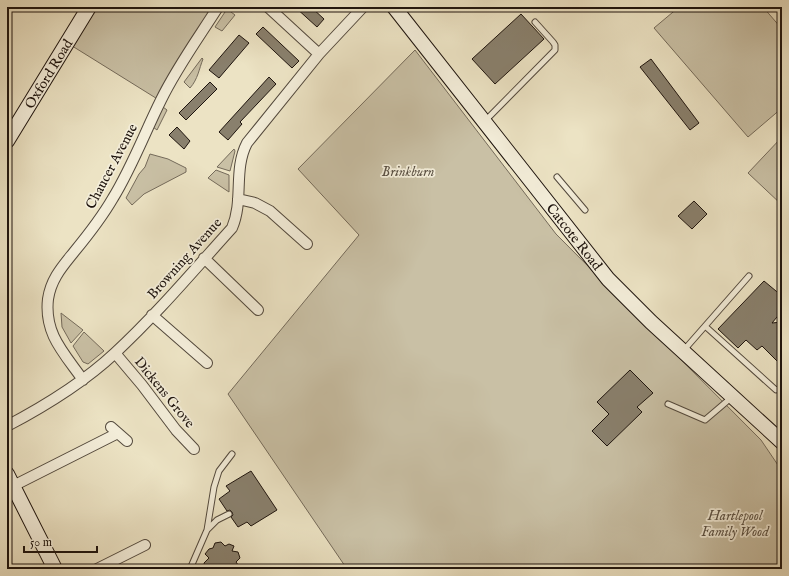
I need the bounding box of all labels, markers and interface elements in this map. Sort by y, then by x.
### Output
street label: Oxford Road [21,36,77,112]
street label: Chaucer Avenue [82,120,142,212]
park label: Brinkburn [382,163,434,181]
street label: Catcote Road [542,200,606,275]
street label: Browning Avenue [144,214,226,303]
street label: Dickens Grove [130,353,199,432]
park label: Hartlepool Family Wood [701,507,770,541]
scale bar [24,528,97,554]
text: 50 m [30,535,52,550]

